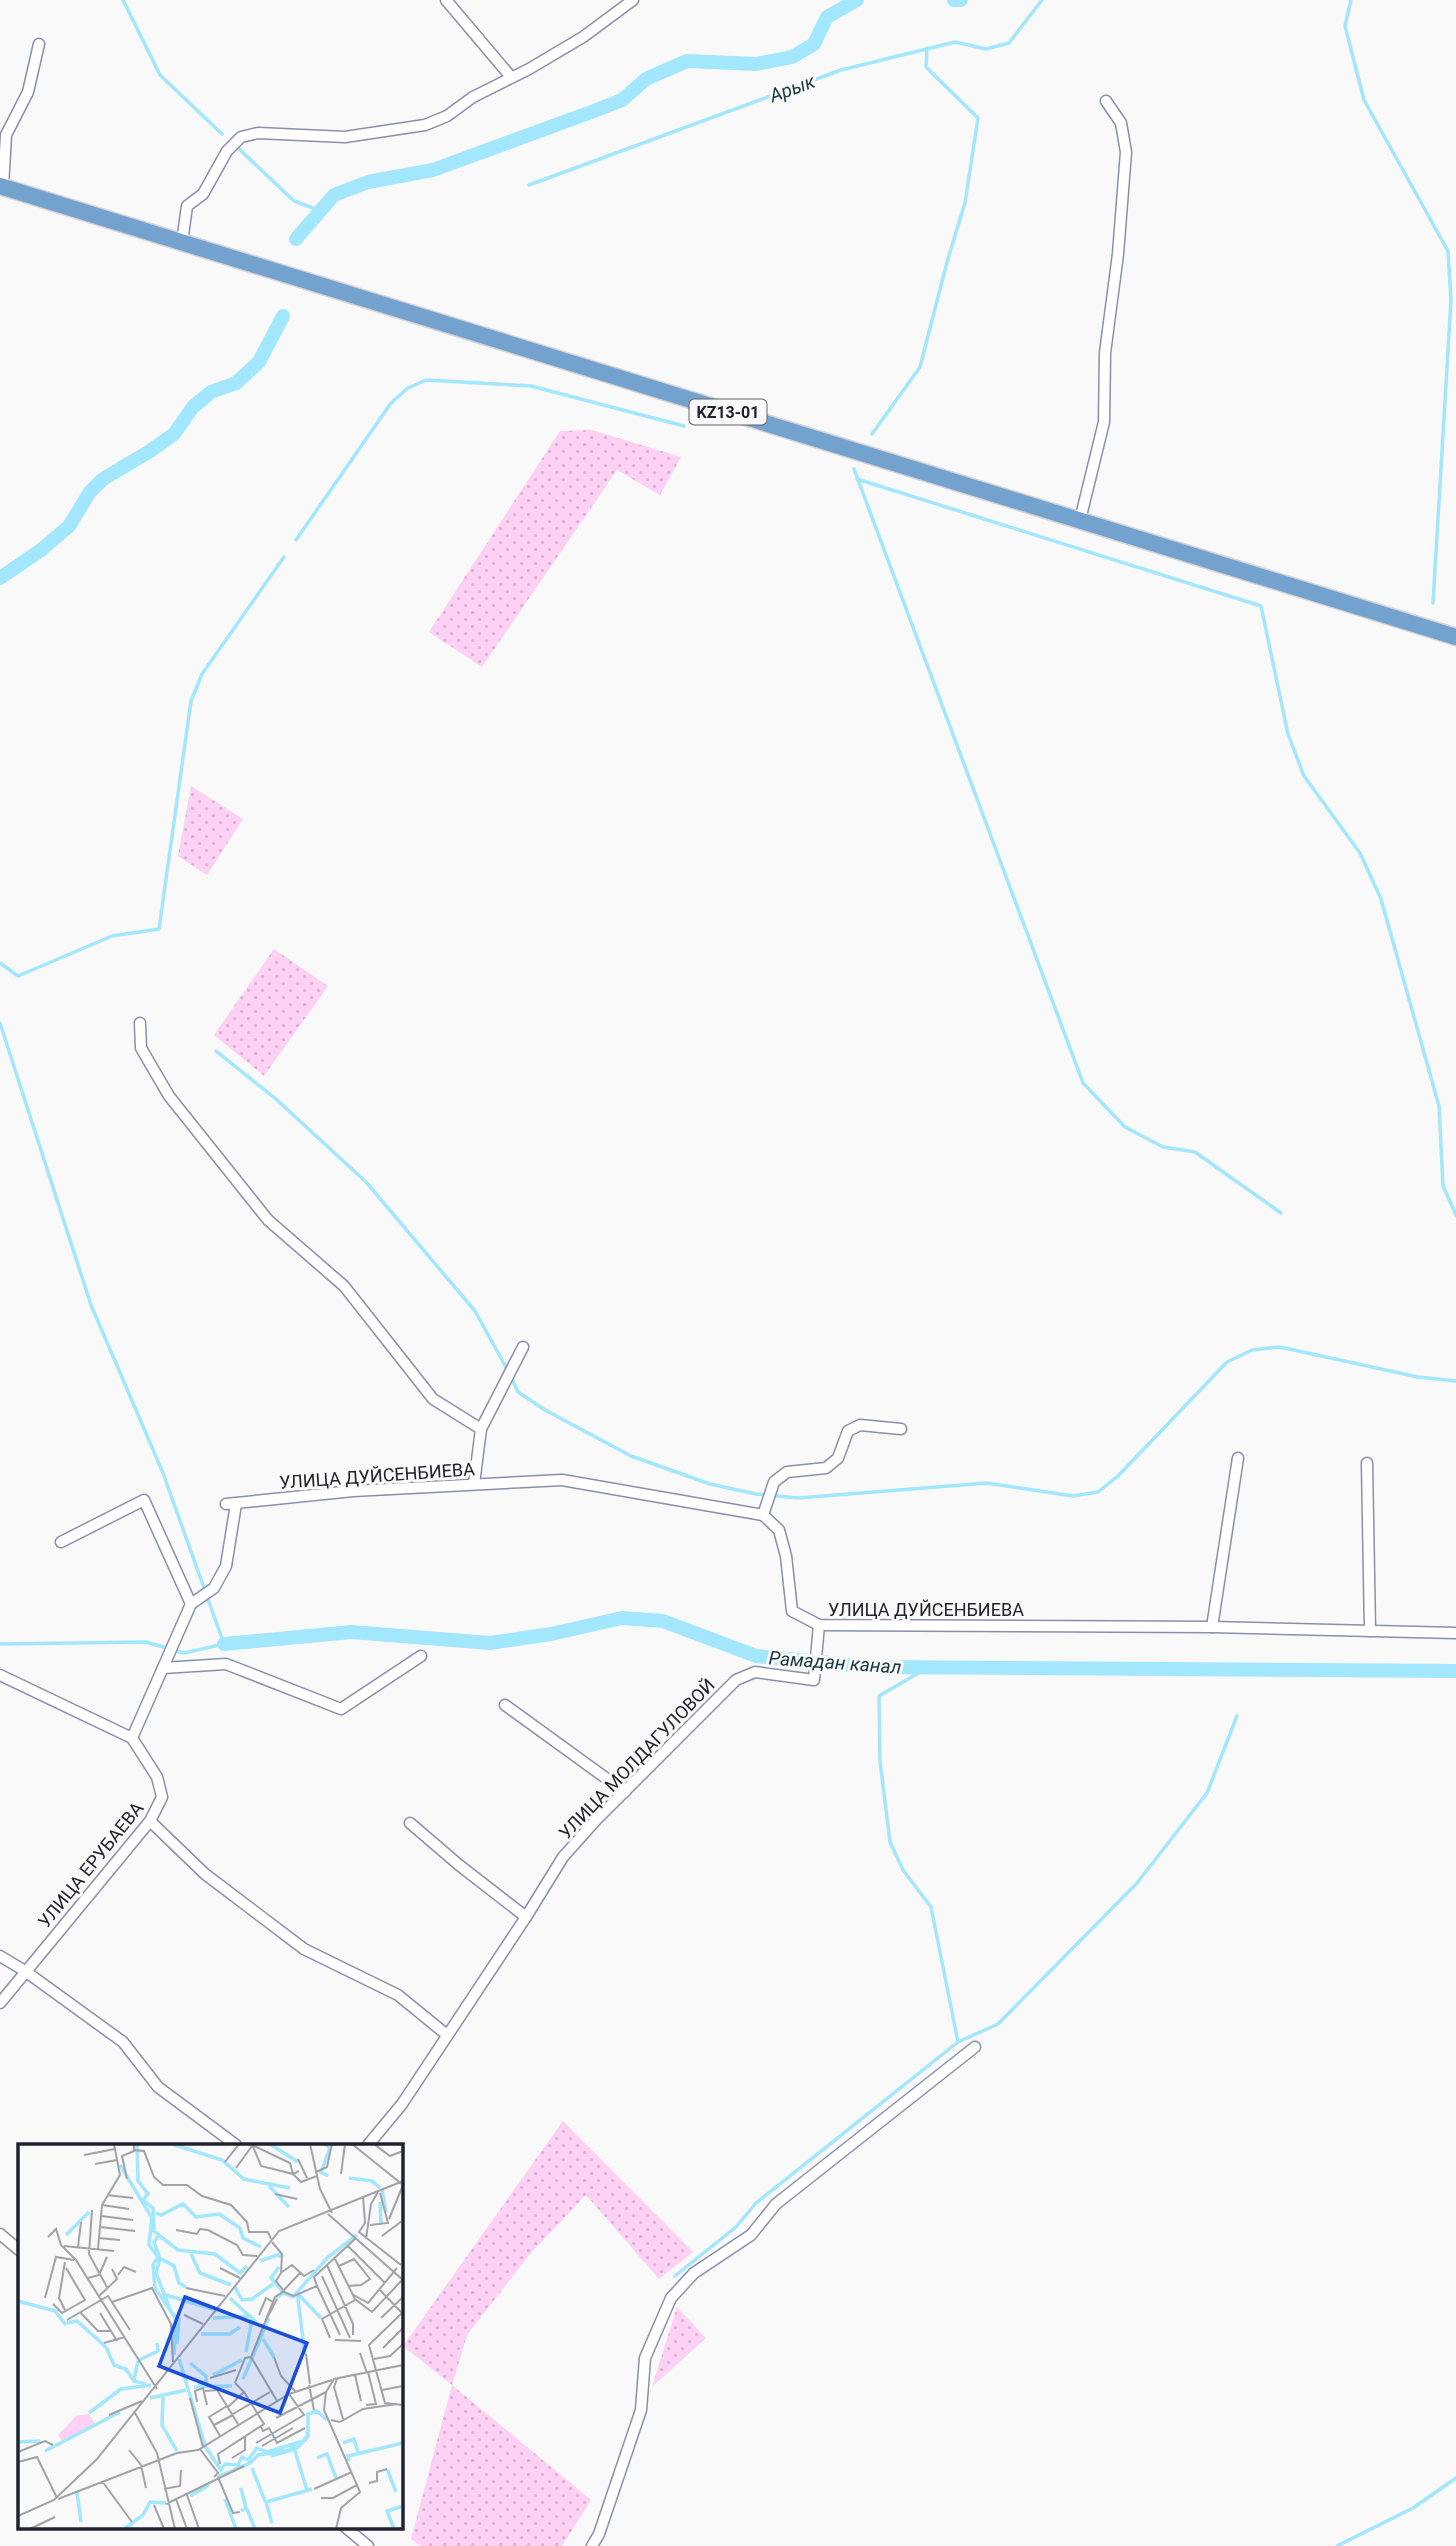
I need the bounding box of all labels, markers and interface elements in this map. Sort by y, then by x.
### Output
water label: Арык [765,69,819,108]
road number: KZ13-01 [690,400,766,424]
street label: УЛИЦА ДУЙСЕНБИЕВА [279,1458,476,1493]
street label: УЛИЦА ДУЙСЕНБИЕВА [828,1599,1024,1620]
water label: Рамадан канал [768,1646,902,1679]
street label: УЛИЦА МОЛДАГУЛОВОЙ [555,1674,719,1843]
street label: УЛИЦА ЕРУБАЕВА [34,1798,148,1932]
inset map [18,2144,402,2528]

